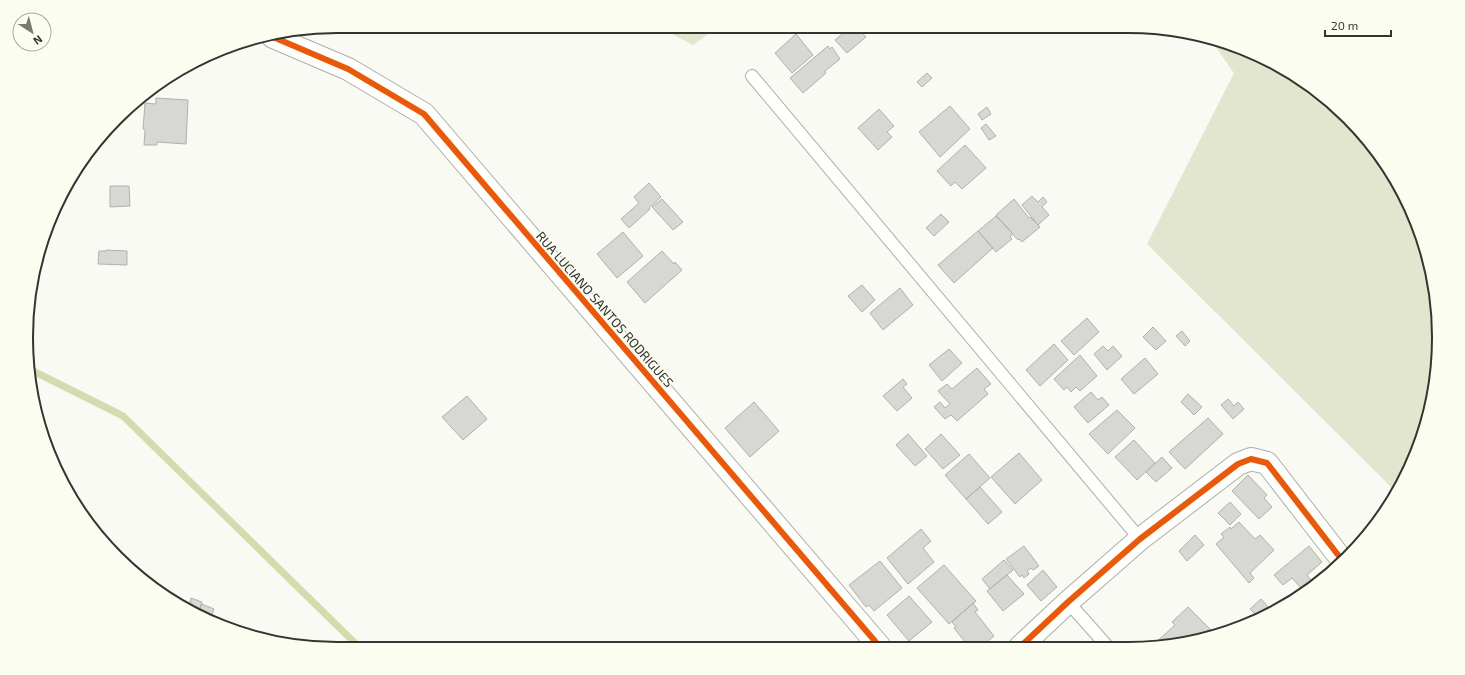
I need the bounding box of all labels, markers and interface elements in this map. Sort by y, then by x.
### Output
north arrow [12,12,52,52]
scale bar [1325,12,1391,38]
text: 20 m [1331,18,1358,32]
text: N [31,33,45,48]
street label: RUA LUCIANO SANTOS RODRIGUES [533,228,677,390]

